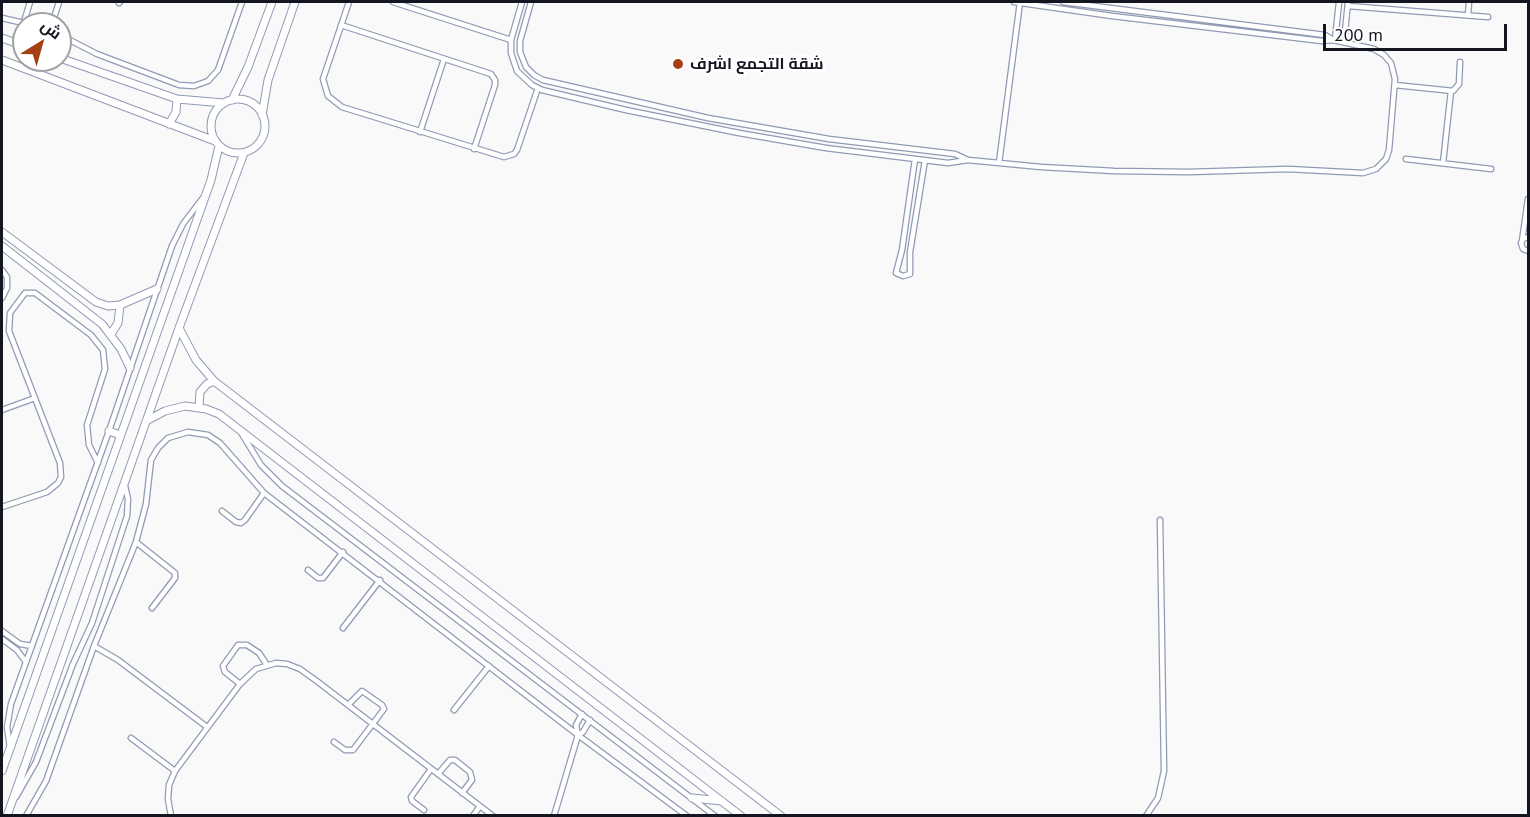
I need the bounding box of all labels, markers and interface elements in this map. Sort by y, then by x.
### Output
north arrow [12,12,72,72]
scale bar [1326,12,1510,50]
text: ش [37,15,66,43]
text: 200 m [1334,23,1383,46]
place label: شقة التجمع اشرف [690,54,824,74]
marker: شقة التجمع اشرف [671,57,685,71]

